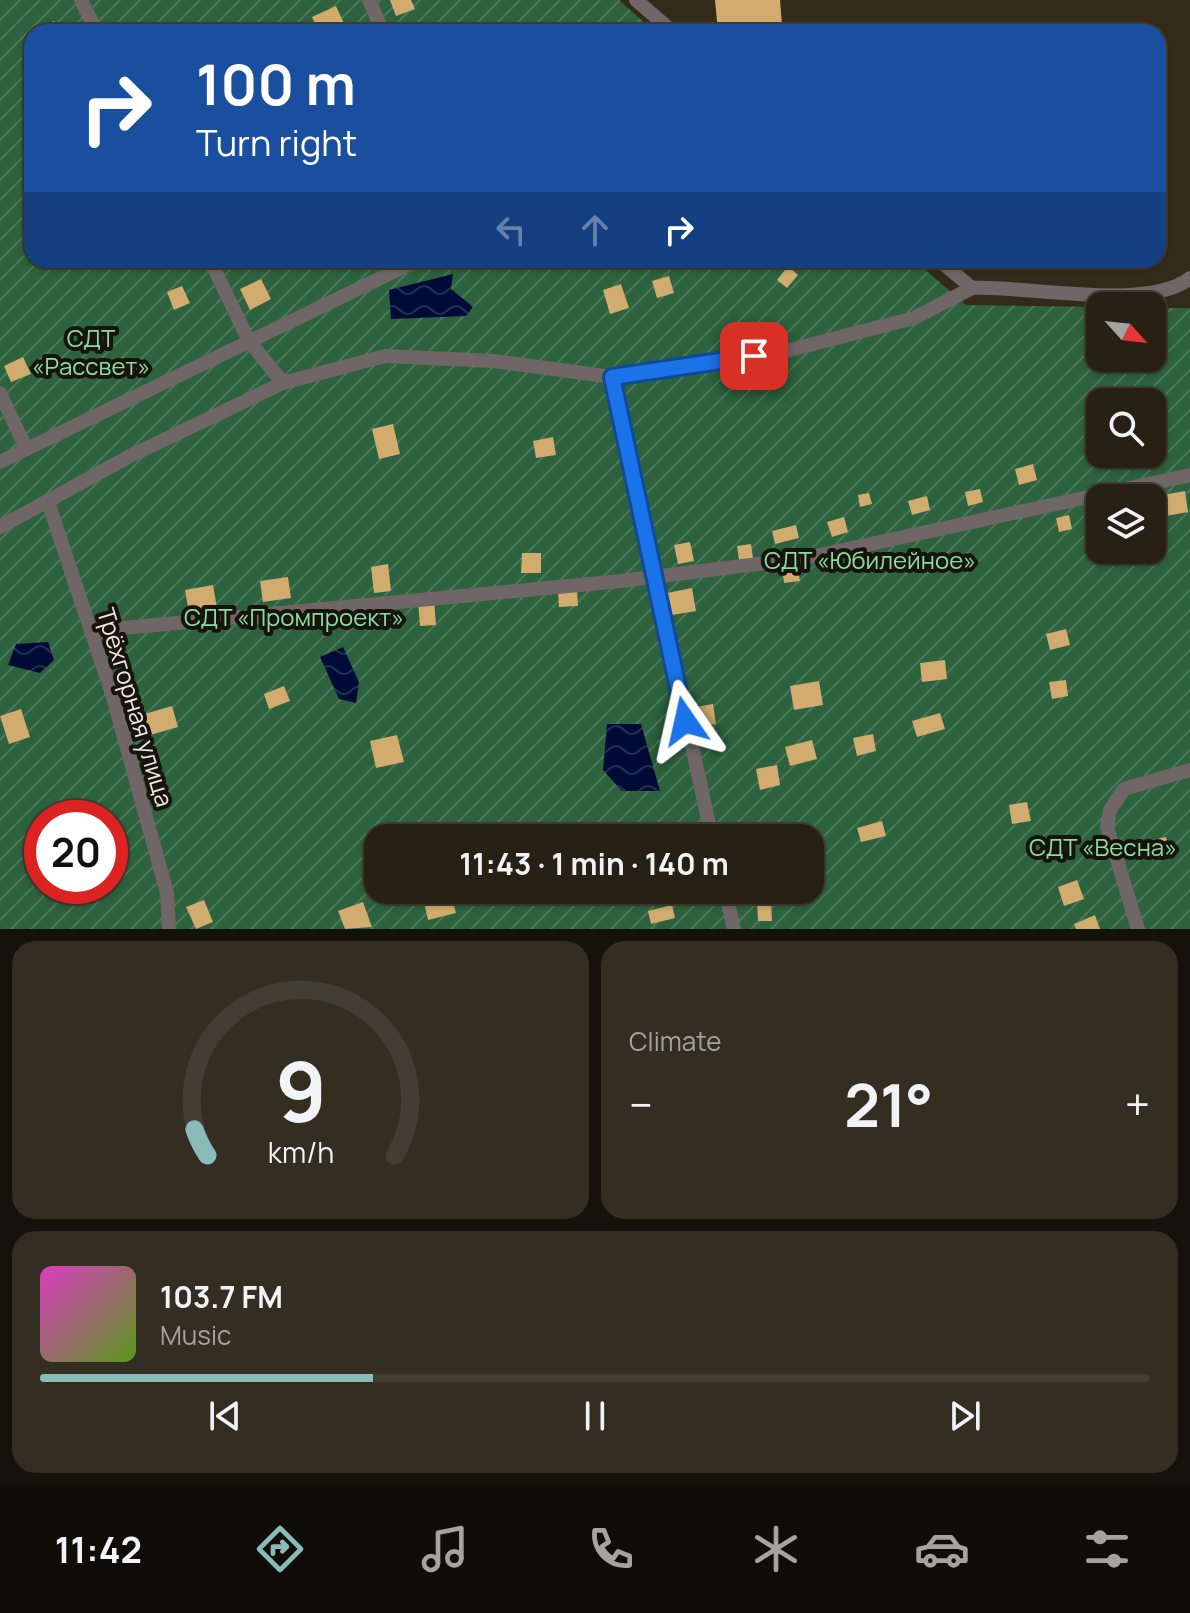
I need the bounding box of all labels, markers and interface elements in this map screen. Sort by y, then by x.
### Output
text: 100 m [196,45,356,122]
icon: right [64,56,168,160]
text: Turn right [196,118,357,167]
icon: left [489,208,533,252]
icon: ahead [573,208,617,252]
icon: right [657,208,701,252]
north arrow [1086,292,1166,372]
map controls [1086,292,1166,564]
park label: СДТ «Рассвет» [32,321,150,382]
pin [720,322,788,390]
icon: arrive [732,334,776,378]
button: search [1086,388,1166,468]
button: layers [1086,484,1166,564]
park label: СДТ «Юбилейное» [764,543,976,576]
park label: СДТ «Промпроект» [184,600,404,633]
street label: Трёхгорная улица [90,604,182,810]
position arrow [643,679,727,763]
speed limit sign: 20 [24,800,128,904]
park label: СДТ «Весна» [1029,830,1177,863]
text: 11:43 · 1 min · 140 m [459,843,729,884]
text: Climate [629,1023,721,1059]
text: 9 [275,1033,326,1147]
text: 21° [844,1063,933,1145]
text: − [629,1074,653,1134]
text: + [1125,1074,1150,1134]
text: km/h [267,1133,334,1172]
text: 103.7 FM [160,1276,283,1317]
text: Music [160,1317,231,1353]
icon: previous [203,1394,247,1438]
icon: pause [573,1394,617,1438]
icon: next [943,1394,987,1438]
icon: directions [252,1521,308,1577]
icon: music [417,1521,473,1577]
icon: phone [583,1521,639,1577]
icon: climate [748,1521,804,1577]
icon: car [914,1521,970,1577]
icon: filters [1079,1521,1135,1577]
text: 11:42 [55,1525,142,1574]

